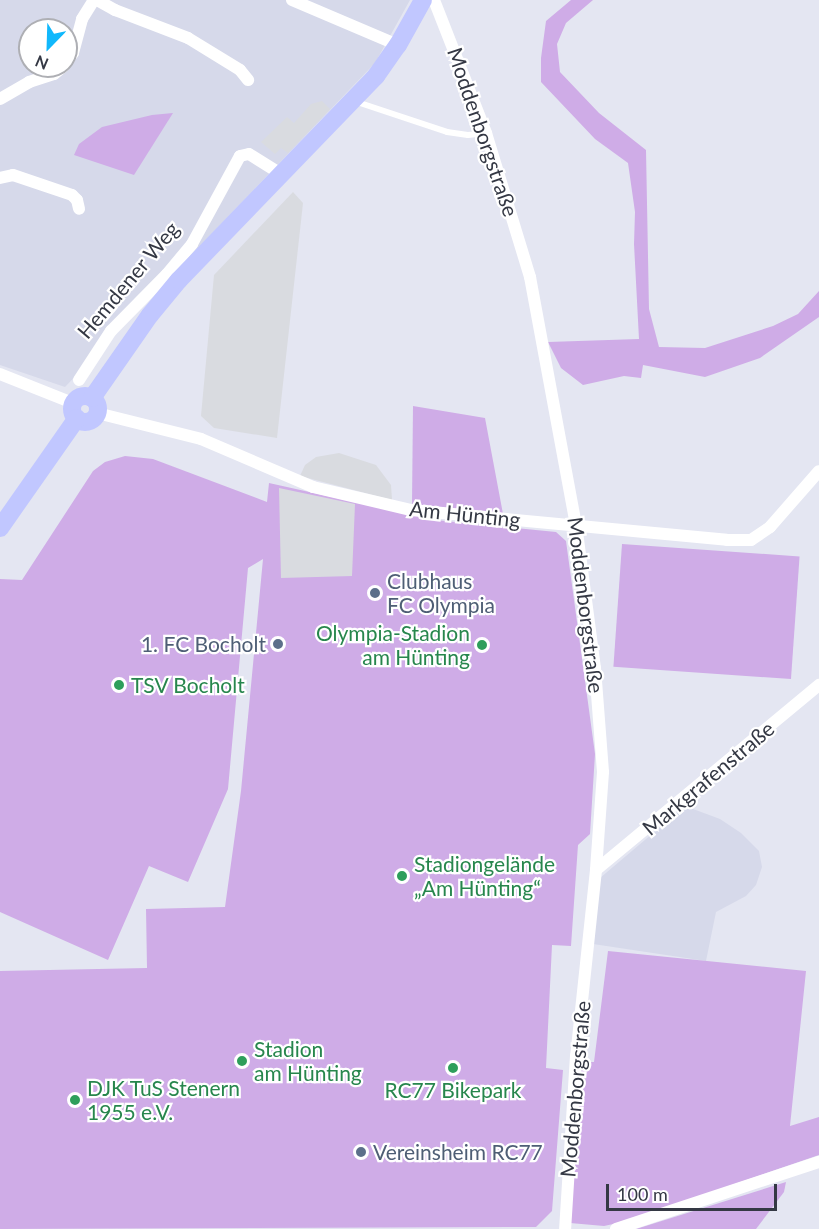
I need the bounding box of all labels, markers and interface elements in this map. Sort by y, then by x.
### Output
north arrow [18,18,78,78]
street label: Moddenborgstraße [442,44,524,220]
text: N [32,52,51,74]
street label: Hemdener Weg [72,216,184,344]
street label: Am Hünting [408,496,522,532]
street label: Moddenborgstraße [563,516,609,694]
place label: Clubhaus FC Olympia [387,568,495,618]
marker: Clubhaus FC Olympia [368,586,382,600]
place label: Olympia-Stadion am Hünting [316,620,470,670]
place label: 1. FC Bocholt [141,631,266,657]
marker: 1. FC Bocholt [271,637,285,651]
marker: Olympia-Stadion am Hünting [475,638,489,652]
place label: TSV Bocholt [131,672,246,698]
marker: TSV Bocholt [112,678,126,692]
street label: Markgrafenstraße [637,716,779,840]
place label: Stadiongelände „Am Hünting“ [414,851,555,901]
marker: Stadiongelände „Am Hünting“ [395,869,409,883]
street label: Moddenborgstraße [555,1000,595,1178]
place label: Stadion am Hünting [254,1036,362,1086]
marker: Stadion am Hünting [235,1054,249,1068]
marker: RC77 Bikepark [446,1061,460,1075]
place label: DJK TuS Stenern 1955 e.V. [87,1075,241,1125]
place label: RC77 Bikepark [385,1077,521,1103]
marker: DJK TuS Stenern 1955 e.V. [68,1093,82,1107]
place label: Vereinsheim RC77 [373,1139,543,1165]
marker: Vereinsheim RC77 [354,1145,368,1159]
scale bar [609,1172,780,1210]
text: 100 m [617,1183,668,1205]

